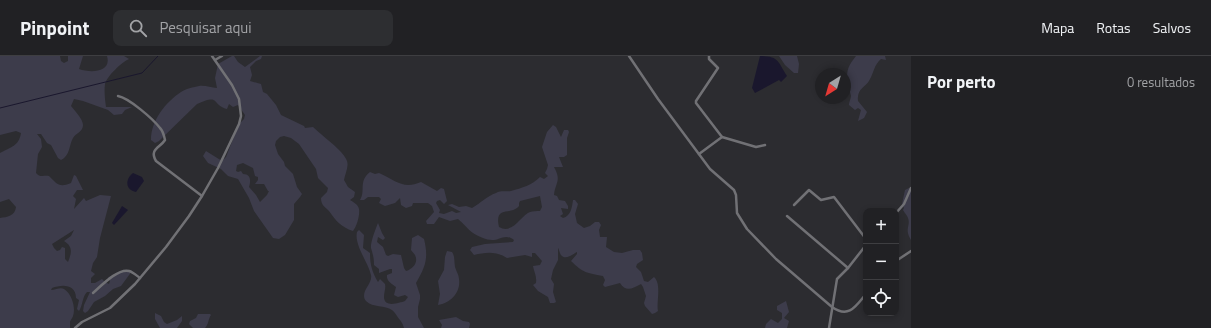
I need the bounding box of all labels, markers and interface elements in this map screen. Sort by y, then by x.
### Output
search box [113,10,393,46]
text: Pinpoint [20,13,89,42]
text: Pesquisar aqui [159,16,252,39]
icon: search [127,17,149,39]
text: Mapa [1041,17,1074,38]
text: Rotas [1096,17,1131,38]
text: Salvos [1153,17,1191,38]
north arrow [815,68,851,104]
text: Por perto [927,69,996,95]
text: 0 resultados [1127,72,1195,92]
map controls [863,208,899,316]
button: + [863,208,899,244]
button: − [863,244,899,280]
button: locate [863,280,899,316]

